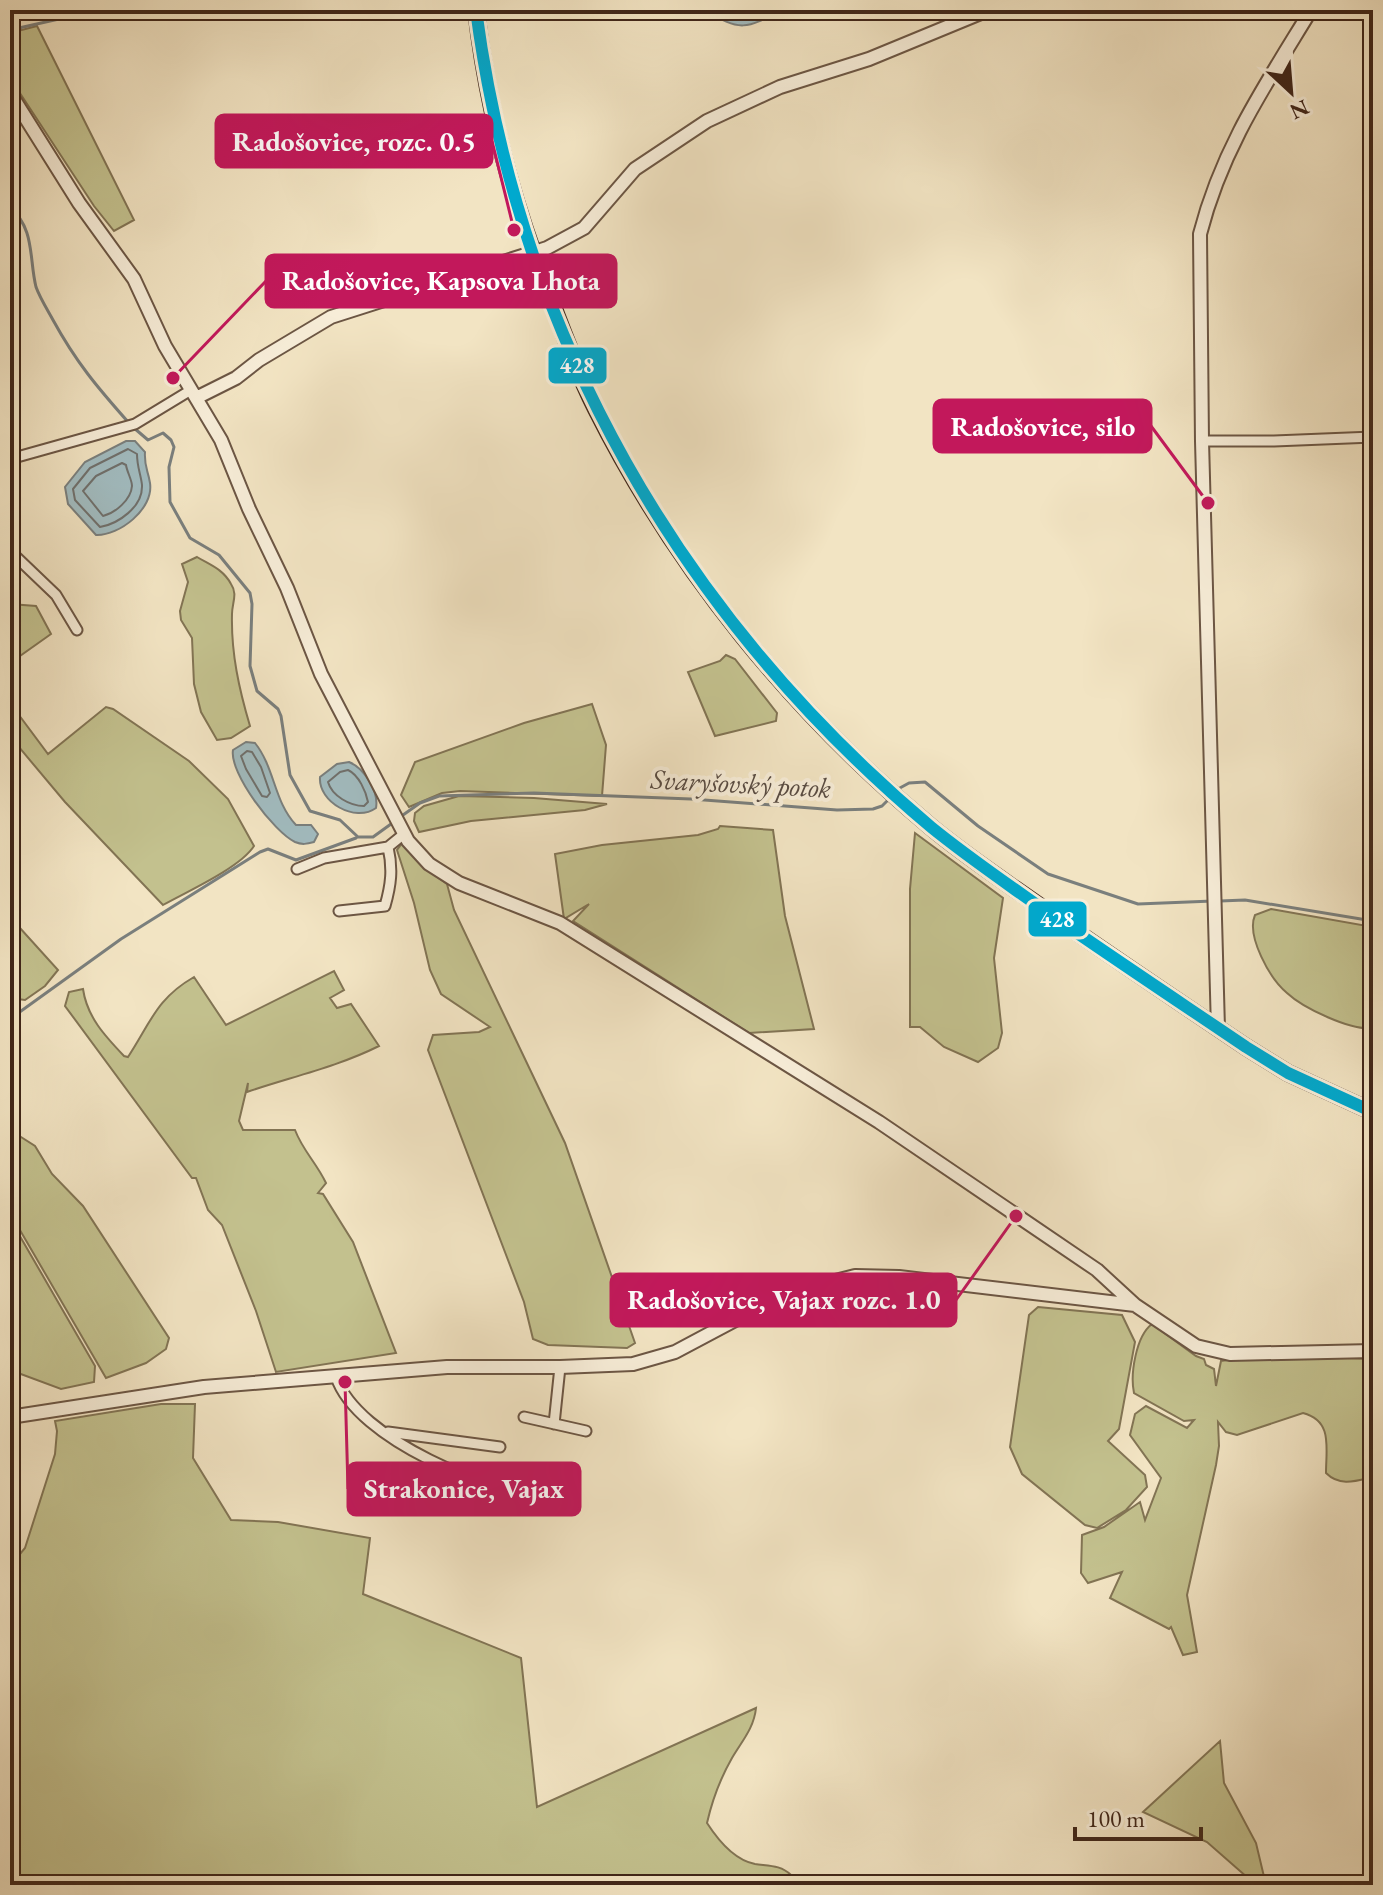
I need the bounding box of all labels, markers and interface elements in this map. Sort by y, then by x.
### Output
north arrow [1251,52,1331,132]
text: N [1285,93,1314,127]
callout: Radošovice, rozc. 0.5 [216,115,492,167]
text: Radošovice, rozc. 0.5 [232,123,476,159]
callout: Radošovice, Kapsova Lhota [266,255,616,307]
text: Radošovice, Kapsova Lhota [282,262,601,298]
line badge: 428 [547,346,608,385]
text: 428 [560,351,594,380]
callout: Radošovice, silo [934,400,1151,452]
text: Radošovice, silo [951,408,1135,444]
water label: Svaryšovský potok [649,760,832,806]
line badge: 428 [1027,900,1088,938]
text: 428 [1040,905,1074,934]
callout: Radošovice, Vajax rozc. 1.0 [611,1274,956,1326]
text: Radošovice, Vajax rozc. 1.0 [627,1281,941,1317]
callout: Strakonice, Vajax [348,1463,580,1515]
text: Strakonice, Vajax [364,1470,564,1506]
scale bar [1075,1791,1201,1841]
text: 100 m [1087,1803,1145,1834]

